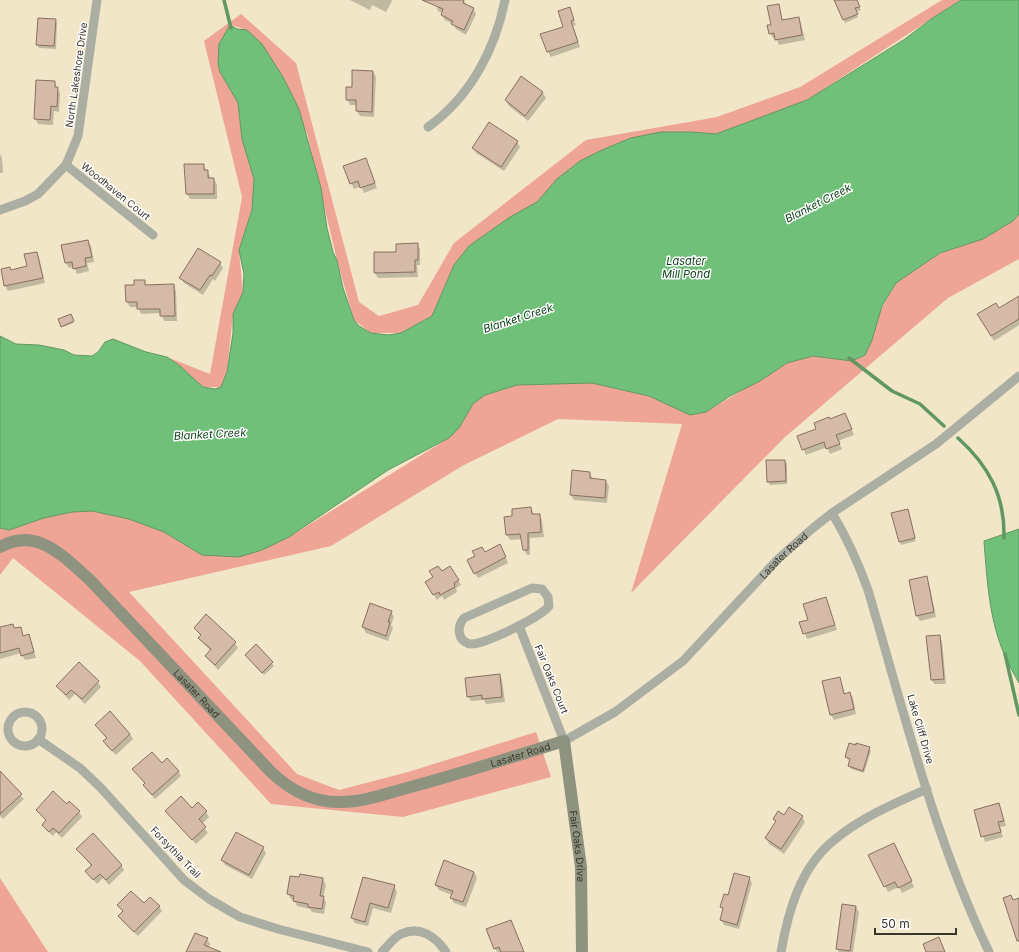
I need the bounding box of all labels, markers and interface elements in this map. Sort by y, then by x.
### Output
street label: North Lakeshore Drive [63,21,89,128]
street label: Woodhaven Court [79,160,153,223]
water label: Blanket Creek [782,180,854,226]
water label: Lasater Mill Pond [662,254,710,281]
water label: Blanket Creek [481,300,556,336]
water label: Blanket Creek [173,425,248,443]
street label: Lasater Road [757,530,810,581]
street label: Fair Oaks Court [533,643,572,716]
street label: Lasater Road [171,667,222,720]
street label: Lake Cliff Drive [905,693,937,765]
street label: Lasater Road [489,740,552,770]
street label: Fair Oaks Drive [567,810,587,882]
street label: Forsythia Trail [149,824,203,880]
scale bar [875,910,956,936]
text: 50 m [881,916,910,931]

